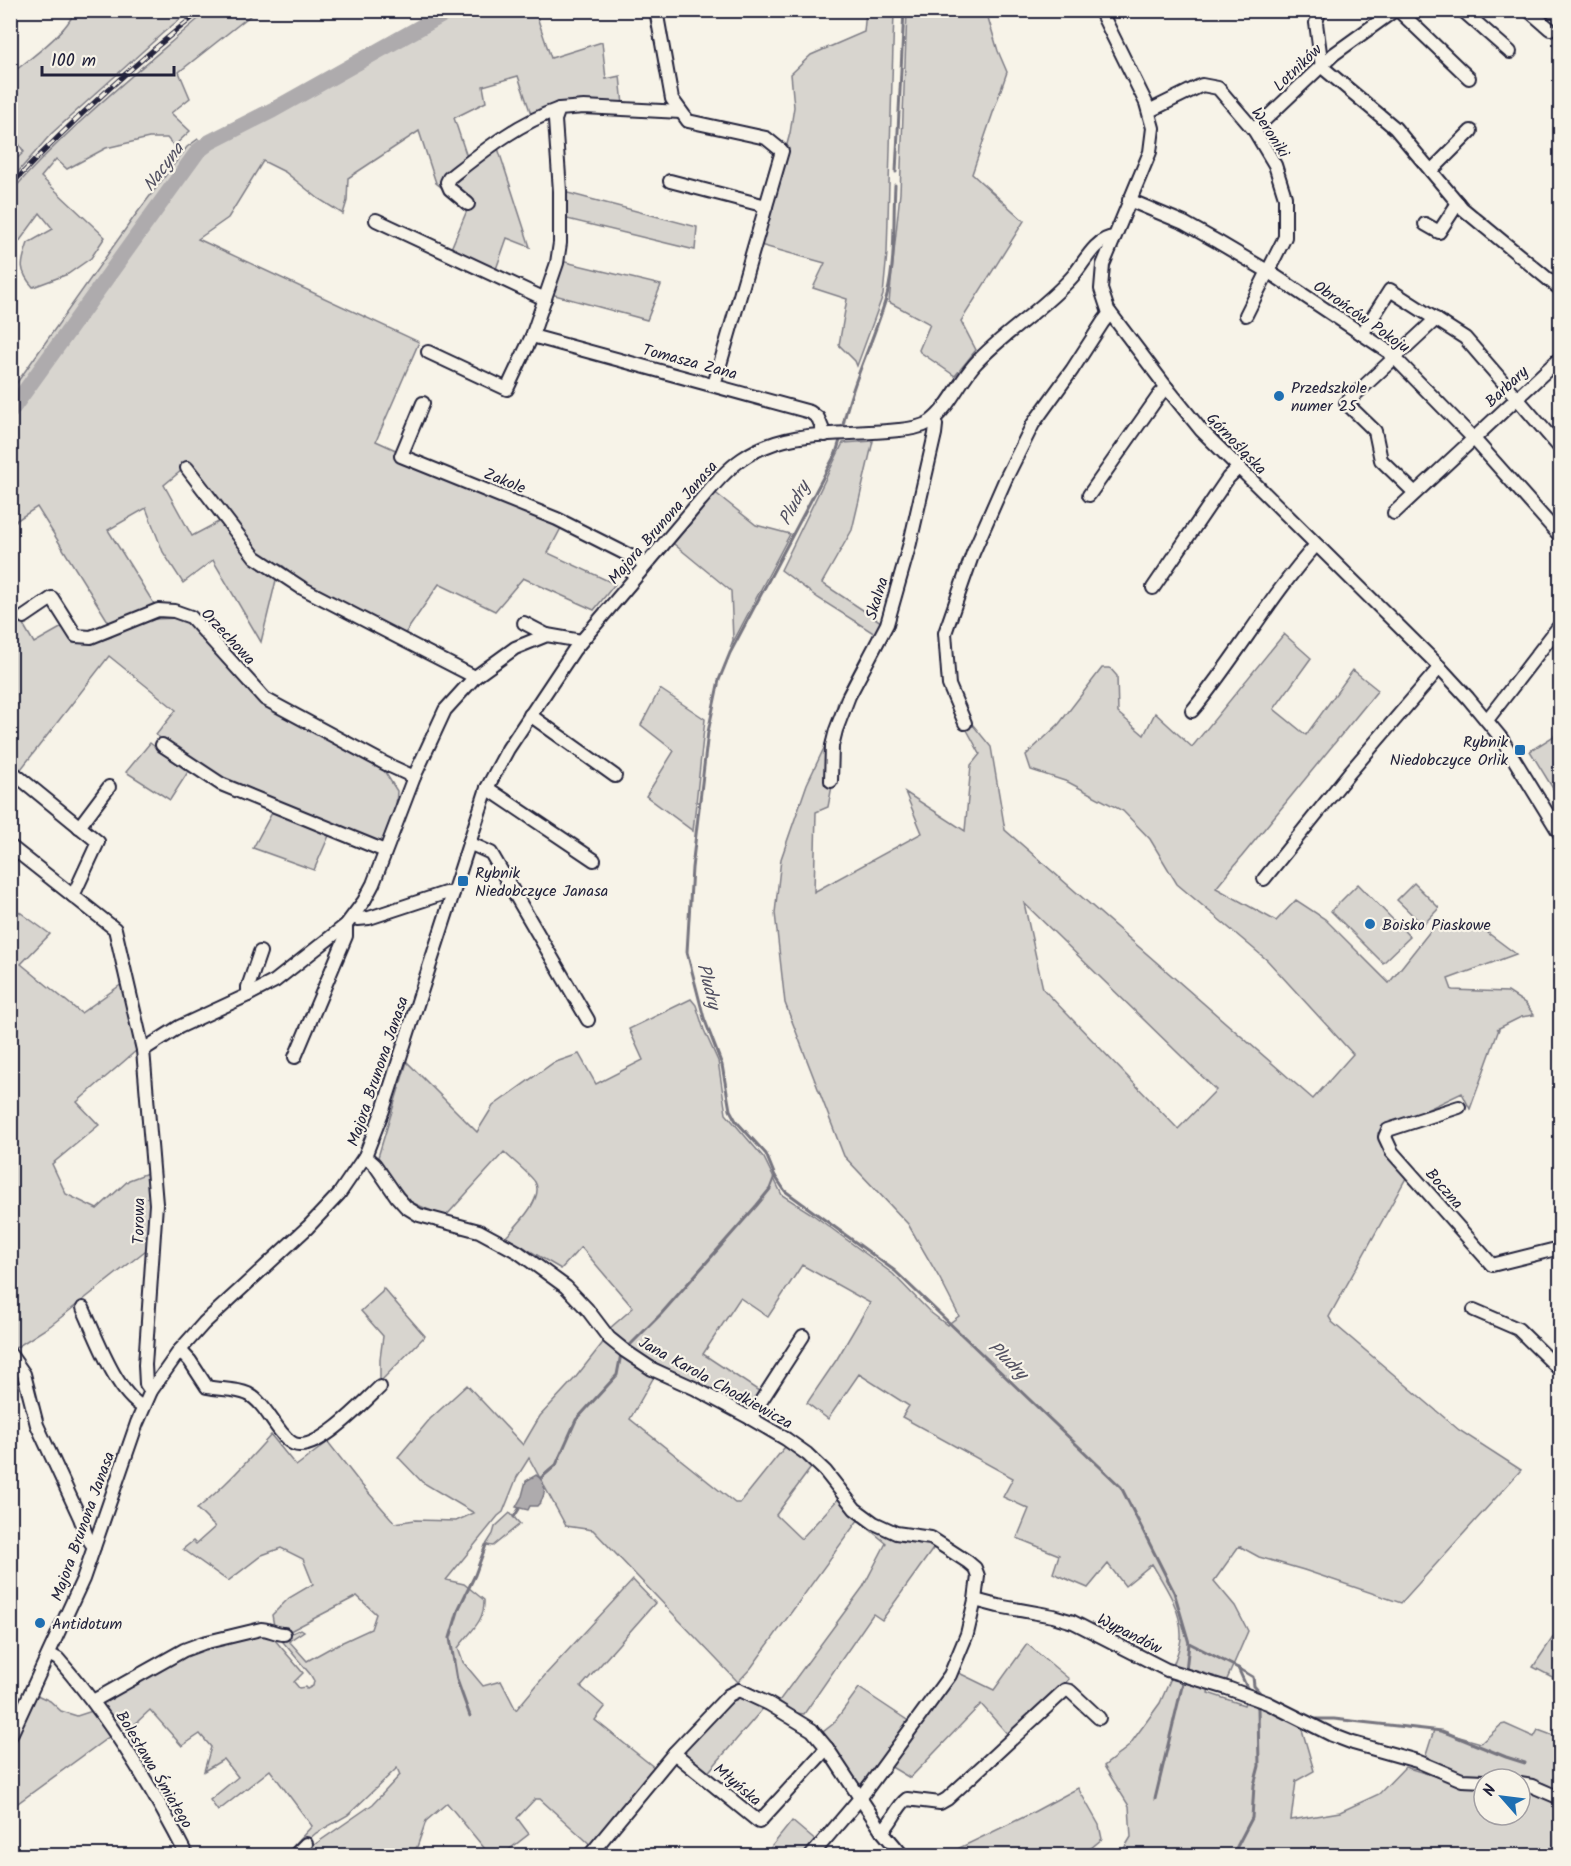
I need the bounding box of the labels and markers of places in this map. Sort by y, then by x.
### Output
place label: Przedszkole numer 25 [1291,376,1367,419]
marker: Przedszkole numer 25 [1272,389,1286,403]
place label: Rybnik Niedobczyce Orlik [1390,730,1508,773]
marker: Rybnik Niedobczyce Orlik [1513,743,1527,757]
place label: Rybnik Niedobczyce Janasa [475,861,608,904]
marker: Rybnik Niedobczyce Janasa [456,874,470,888]
place label: Boisko Piaskowe [1382,913,1491,938]
marker: Boisko Piaskowe [1363,917,1377,931]
place label: Antidotum [52,1612,122,1637]
marker: Antidotum [33,1616,47,1630]

